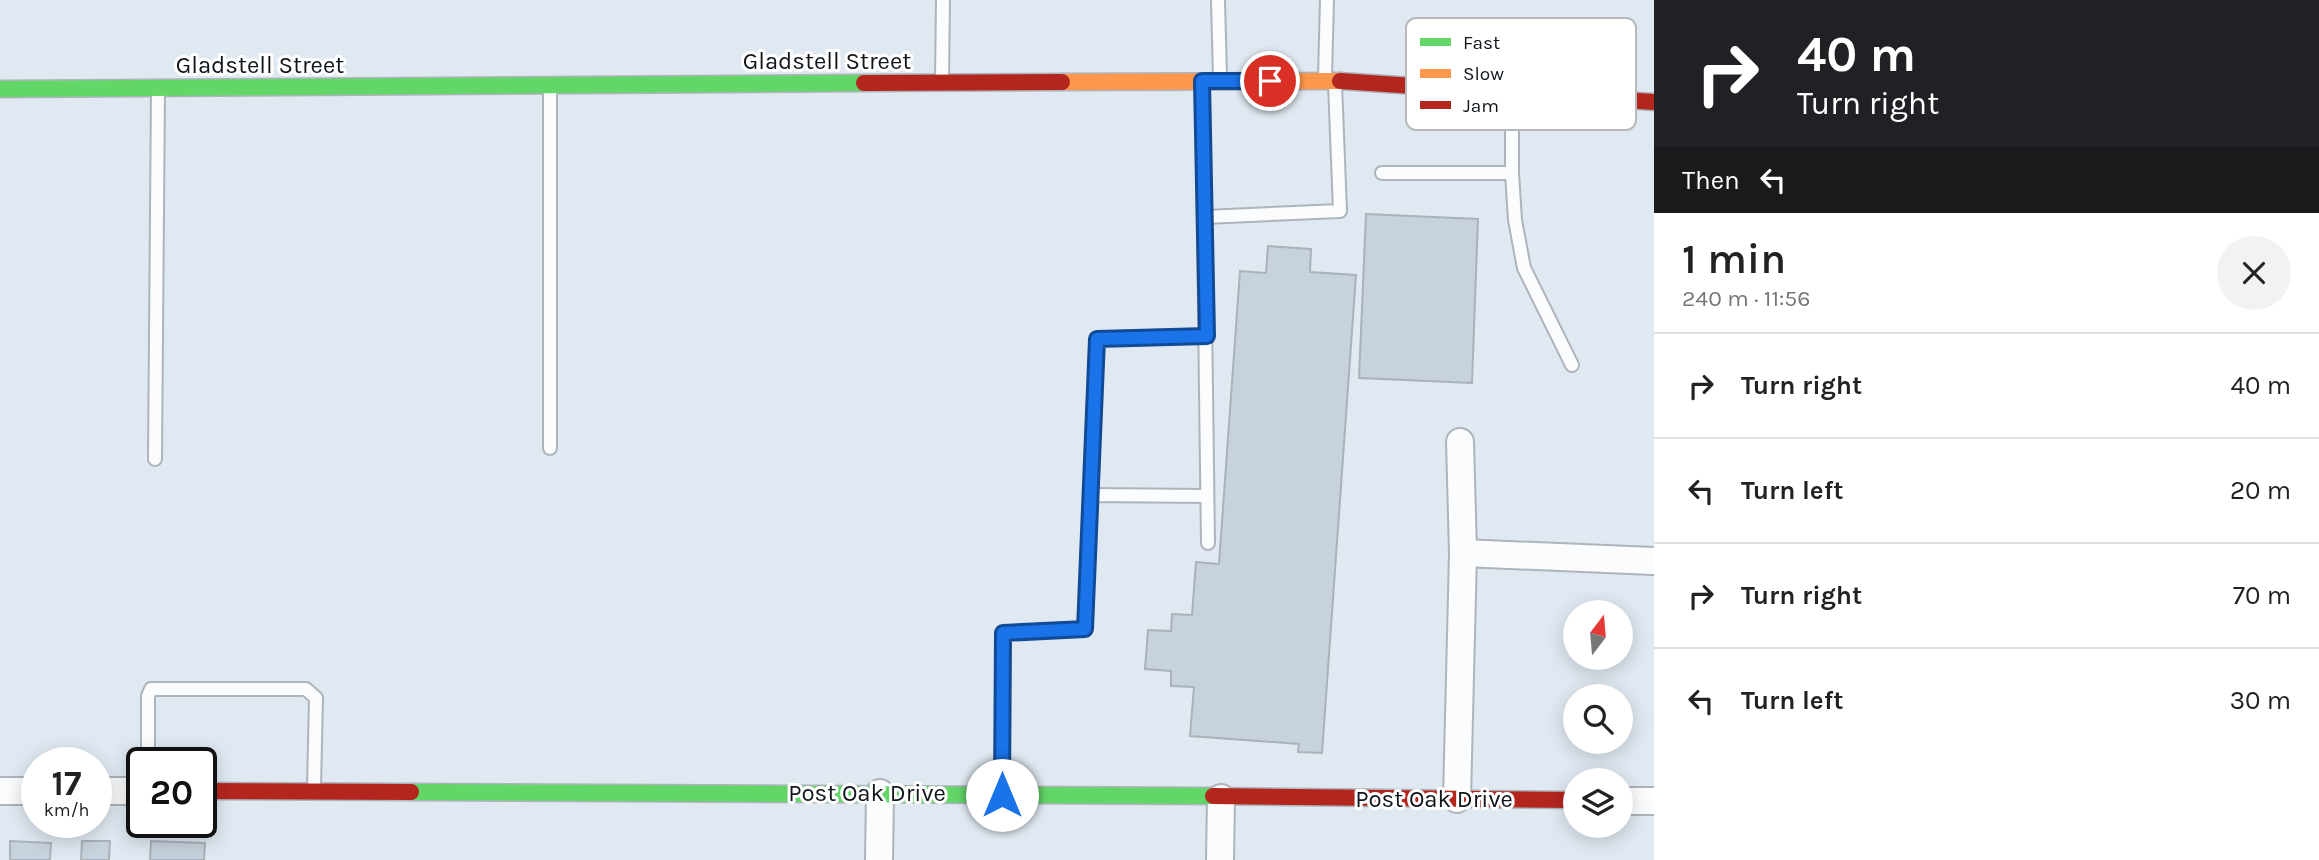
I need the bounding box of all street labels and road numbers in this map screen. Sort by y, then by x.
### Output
street label: Gladstell Street [743,47,911,75]
street label: Gladstell Street [176,51,344,79]
street label: Post Oak Drive [788,779,946,807]
street label: Post Oak Drive [1355,785,1513,813]

